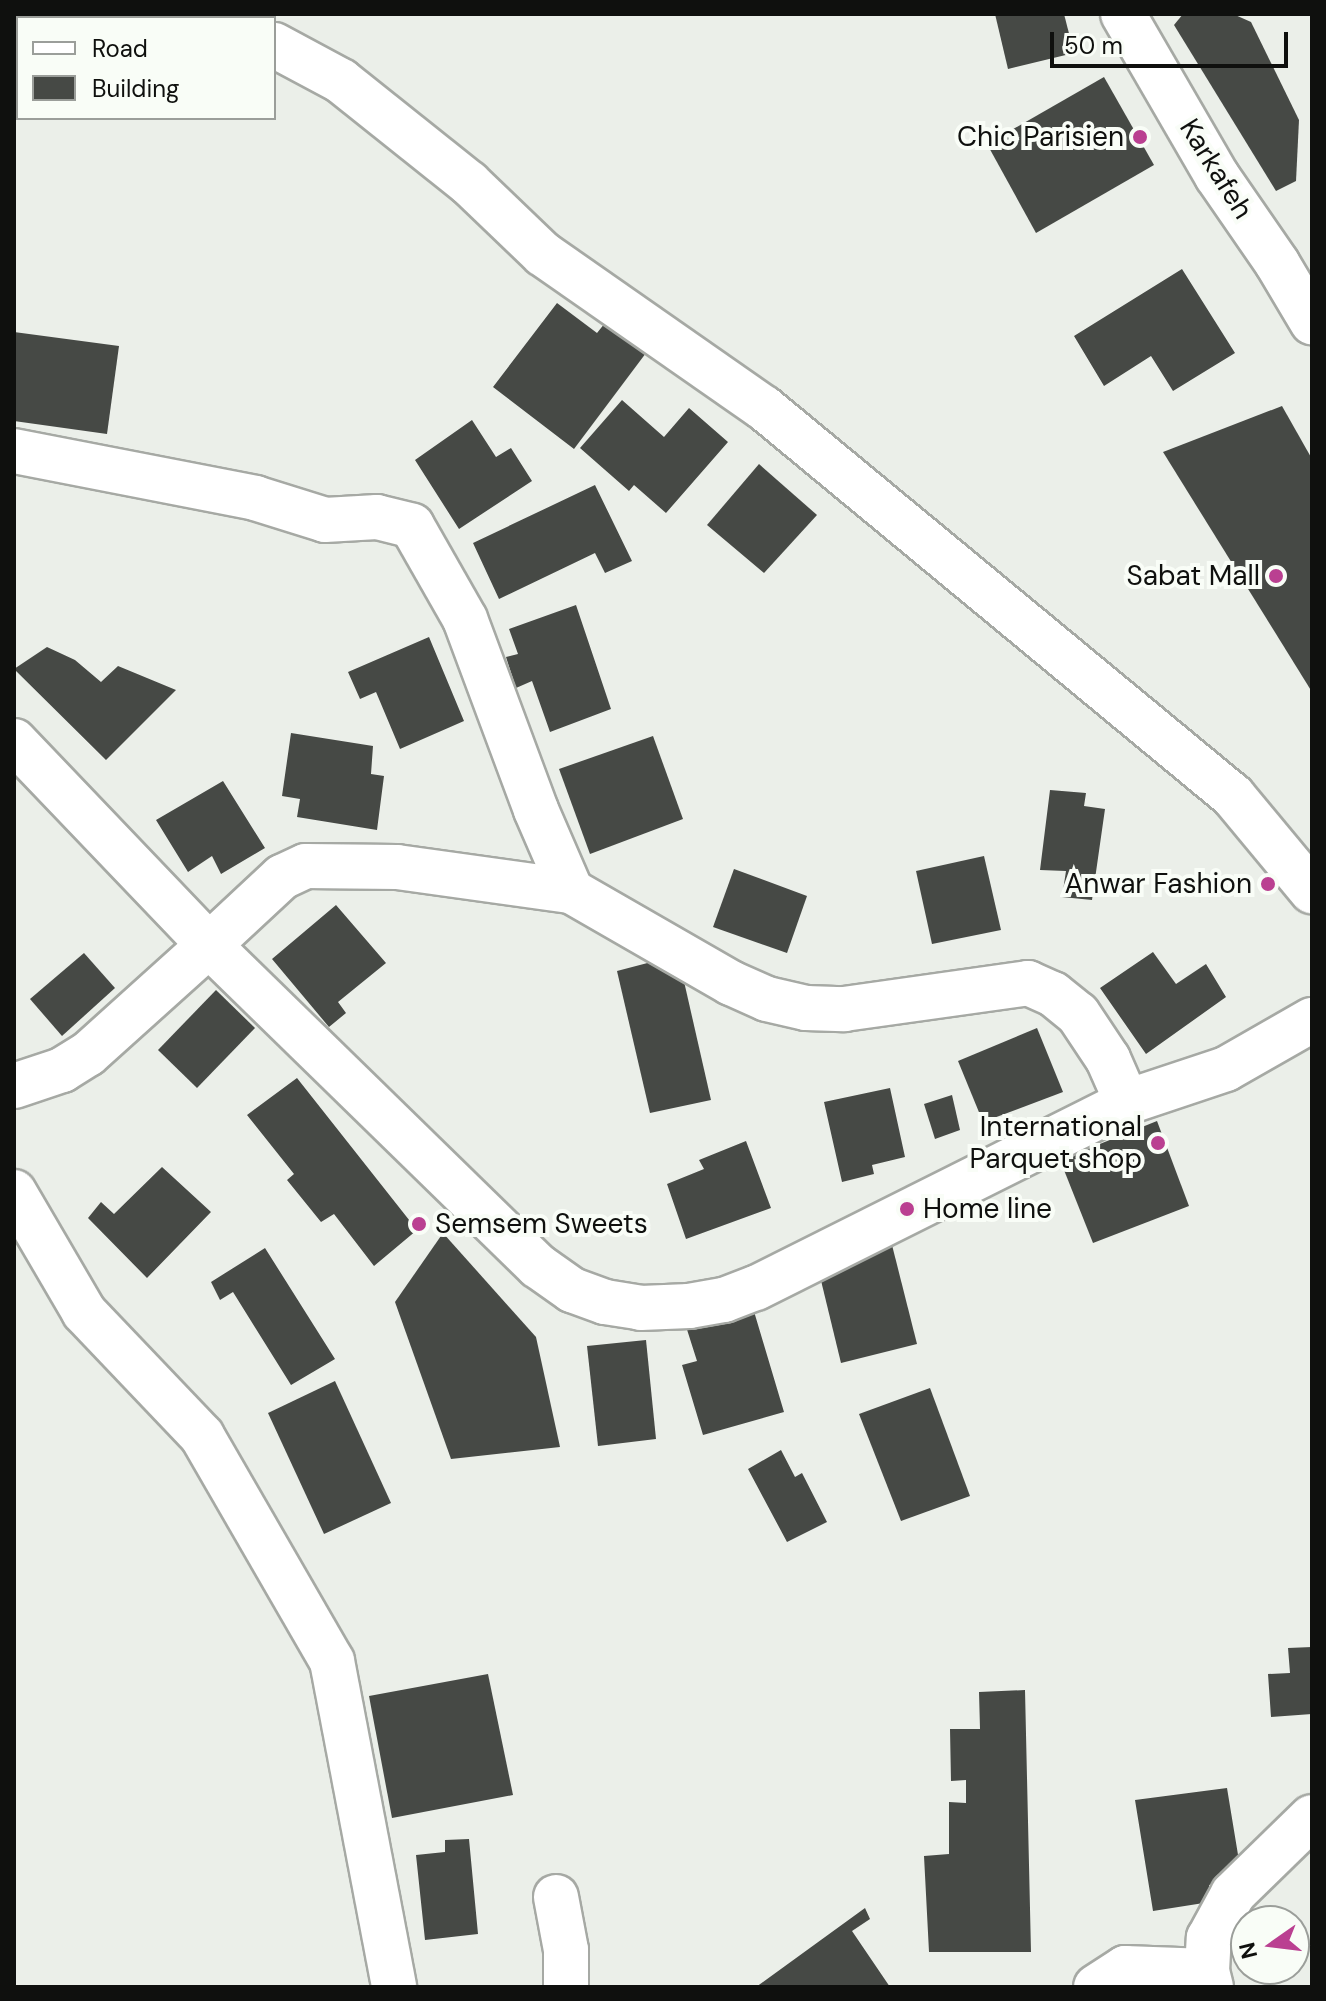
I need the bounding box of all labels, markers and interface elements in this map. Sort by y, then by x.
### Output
legend [16,16,276,120]
scale bar [1054,16,1292,66]
text: 50 m [1064,30,1123,61]
text: Road [92,33,148,64]
text: Building [92,73,179,104]
street label: Karkafeh [1172,113,1260,225]
place label: Chic Parisien [957,120,1124,154]
marker: Chic Parisien [1131,128,1149,146]
place label: Sabat Mall [1126,559,1260,593]
marker: Sabat Mall [1267,567,1285,585]
place label: Anwar Fashion [1065,867,1252,901]
marker: Anwar Fashion [1259,875,1277,893]
place label: International Parquet shop [970,1110,1142,1176]
marker: International Parquet shop [1149,1134,1167,1152]
place label: Home line [923,1192,1052,1226]
marker: Home line [898,1200,916,1218]
place label: Semsem Sweets [435,1207,648,1241]
marker: Semsem Sweets [410,1215,428,1233]
north arrow [1230,1905,1310,1985]
text: N [1232,1939,1264,1962]

